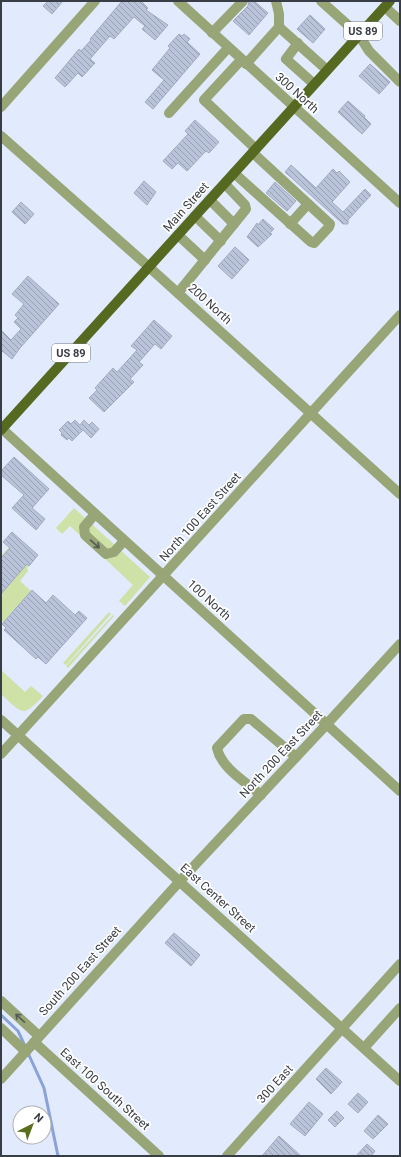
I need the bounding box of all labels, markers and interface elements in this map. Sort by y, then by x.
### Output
road number: US 89 [344,22,382,40]
street label: 300 North [272,70,322,116]
street label: Main Street [160,180,212,234]
street label: 200 North [185,281,235,327]
road number: US 89 [52,344,90,362]
street label: North 100 East Street [156,470,244,564]
one-way arrow [89,539,100,548]
street label: 100 North [184,577,234,623]
street label: North 200 East Street [237,707,325,801]
street label: East Center Street [178,861,258,935]
street label: South 200 East Street [36,923,124,1019]
one-way arrow [15,1014,25,1023]
street label: East 100 South Street [57,1045,153,1133]
street label: 300 East [254,1062,296,1106]
north arrow [12,1105,52,1145]
text: N [31,1111,46,1126]

